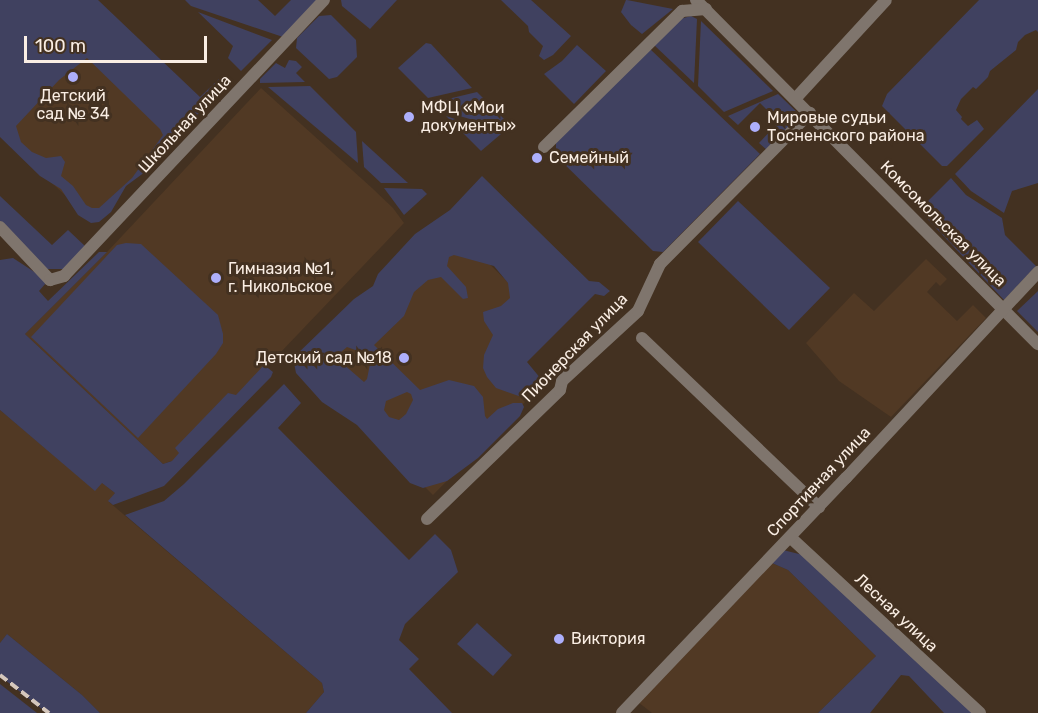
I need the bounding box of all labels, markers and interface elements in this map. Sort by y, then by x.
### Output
scale bar [27,24,210,62]
text: 100 m [35,35,86,57]
marker: Детский сад № 34 [66,70,80,84]
street label: Школьная улица [135,71,235,177]
place label: Детский сад № 34 [36,86,110,124]
place label: МФЦ «Мои документы» [421,98,516,136]
place label: Мировые судьи Тосненского района [767,108,925,146]
marker: МФЦ «Мои документы» [402,110,416,124]
marker: Мировые судьи Тосненского района [748,120,762,134]
place label: Семейный [549,148,629,168]
marker: Семейный [530,151,544,165]
street label: Комсомольская улица [876,157,1010,291]
place label: Гимназия №1, г. Никольское [228,259,334,297]
marker: Гимназия №1, г. Никольское [209,271,223,285]
street label: Пионерская улица [518,290,632,406]
place label: Детский сад №18 [256,348,392,368]
marker: Детский сад №18 [397,351,411,365]
street label: Спортивная улица [763,423,875,541]
street label: Лесная улица [851,570,941,656]
place label: Виктория [571,629,645,649]
marker: Виктория [552,632,566,646]

